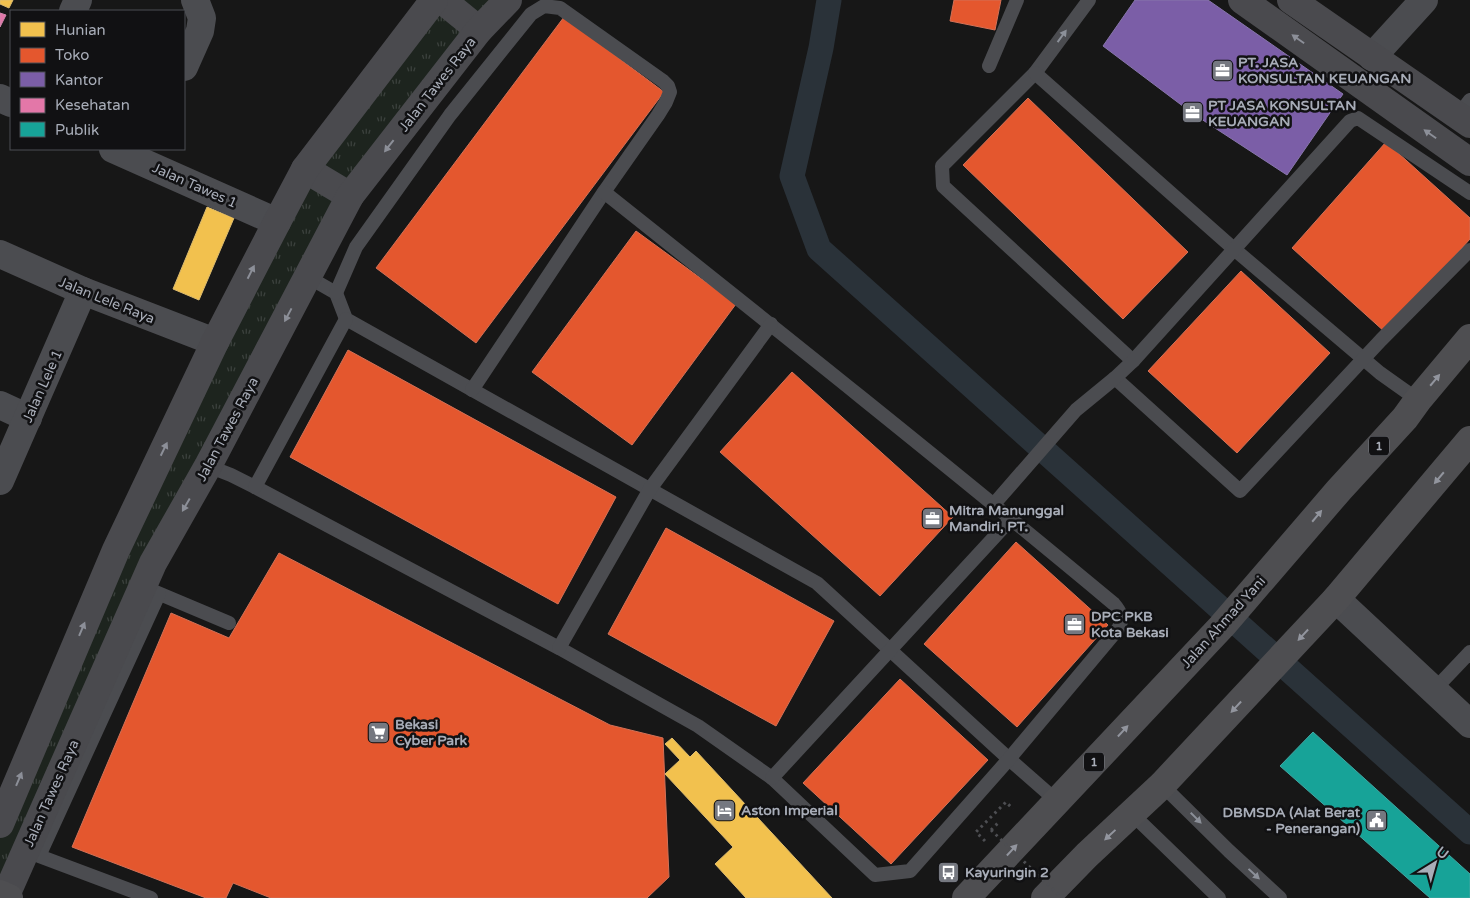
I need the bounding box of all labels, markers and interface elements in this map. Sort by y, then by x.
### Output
legend [10,10,185,150]
text: Hunian [55,21,106,39]
one-way arrow [1057,29,1067,43]
street label: Jalan Tawes Raya [395,34,480,135]
one-way arrow [1292,34,1305,45]
text: Toko [55,46,89,64]
place label: PT. JASA KONSULTAN KEUANGAN [1238,54,1412,87]
office icon: PT. JASA KONSULTAN KEUANGAN [1210,58,1234,82]
text: Kantor [55,71,103,89]
text: Kesehatan [55,96,130,114]
place label: PT JASA KONSULTAN KEUANGAN [1208,97,1356,130]
office icon: PT JASA KONSULTAN KEUANGAN [1180,101,1204,125]
text: Publik [55,121,99,139]
one-way arrow [1424,128,1437,139]
one-way arrow [383,139,394,152]
street label: Jalan Tawes 1 [150,159,240,212]
one-way arrow [247,265,255,279]
street label: Jalan Lele Raya [56,273,157,327]
one-way arrow [284,308,292,322]
street label: Jalan Lele 1 [19,347,66,425]
street label: Jalan Tawes Raya [193,374,262,484]
one-way arrow [1429,374,1440,387]
road number: 1 [1369,436,1389,456]
one-way arrow [160,442,168,457]
one-way arrow [1433,471,1445,483]
one-way arrow [182,497,190,512]
place label: Mitra Manunggal Mandiri, PT. [949,502,1064,535]
office icon: Mitra Manunggal Mandiri, PT. [921,506,945,530]
one-way arrow [1311,510,1323,522]
street label: Jalan Ahmad Yani [1178,573,1269,672]
place label: DPC PKB Kota Bekasi [1091,608,1169,641]
office icon: DPC PKB Kota Bekasi [1063,612,1087,636]
one-way arrow [79,622,87,636]
one-way arrow [1297,629,1309,641]
one-way arrow [1230,700,1242,712]
place label: Bekasi Cyber Park [395,716,468,749]
supermarket icon: Bekasi Cyber Park [367,720,391,744]
one-way arrow [1117,726,1129,738]
street label: Jalan Tawes Raya [20,737,83,849]
road number: 1 [1084,752,1104,772]
one-way arrow [15,771,23,786]
hotel icon: Aston Imperial [713,798,737,822]
place label: Aston Imperial [741,802,838,819]
place label: DBMSDA (Alat Berat - Penerangan) [1223,804,1361,837]
public building icon: DBMSDA (Alat Berat - Penerangan) [1364,808,1388,832]
one-way arrow [1189,812,1201,824]
one-way arrow [1104,829,1116,841]
north arrow [1410,838,1460,888]
text: U [1433,843,1452,863]
one-way arrow [1006,844,1018,856]
bus stop icon: Kayuringin 2 [937,860,961,884]
place label: Kayuringin 2 [965,864,1049,881]
one-way arrow [1248,869,1261,880]

